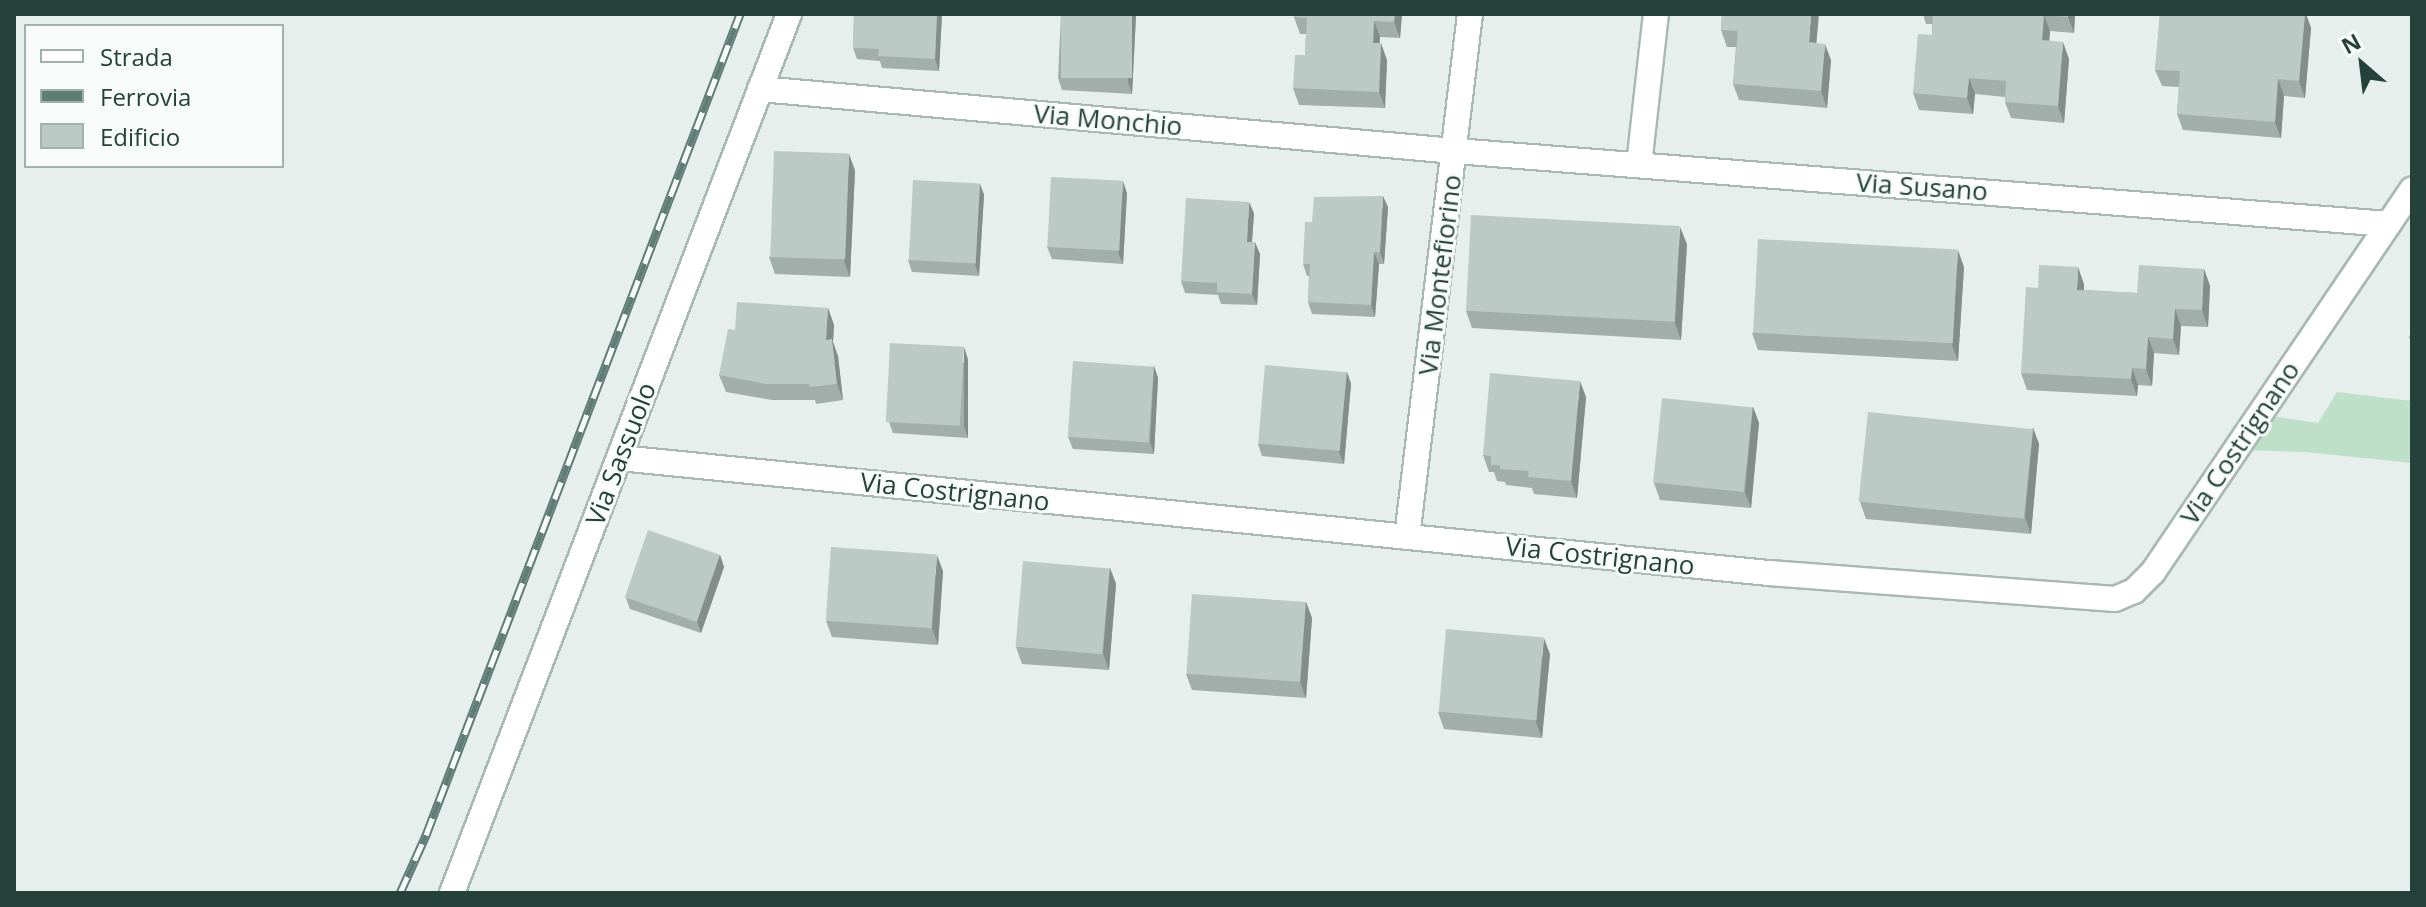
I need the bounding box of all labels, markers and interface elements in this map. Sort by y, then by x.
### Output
legend [24,24,284,168]
north arrow [2322,24,2402,104]
text: N [2336,25,2366,60]
text: Strada [100,40,173,73]
text: Ferrovia [100,80,191,113]
street label: Via Monchio [1033,98,1183,142]
text: Edificio [100,120,180,153]
street label: Via Susano [1855,167,1989,207]
street label: Via Montefiorino [1412,173,1468,377]
street label: Via Costrignano [2174,355,2306,531]
street label: Via Sassuolo [579,378,663,530]
street label: Via Costrignano [859,467,1051,517]
street label: Via Costrignano [1504,531,1696,581]

